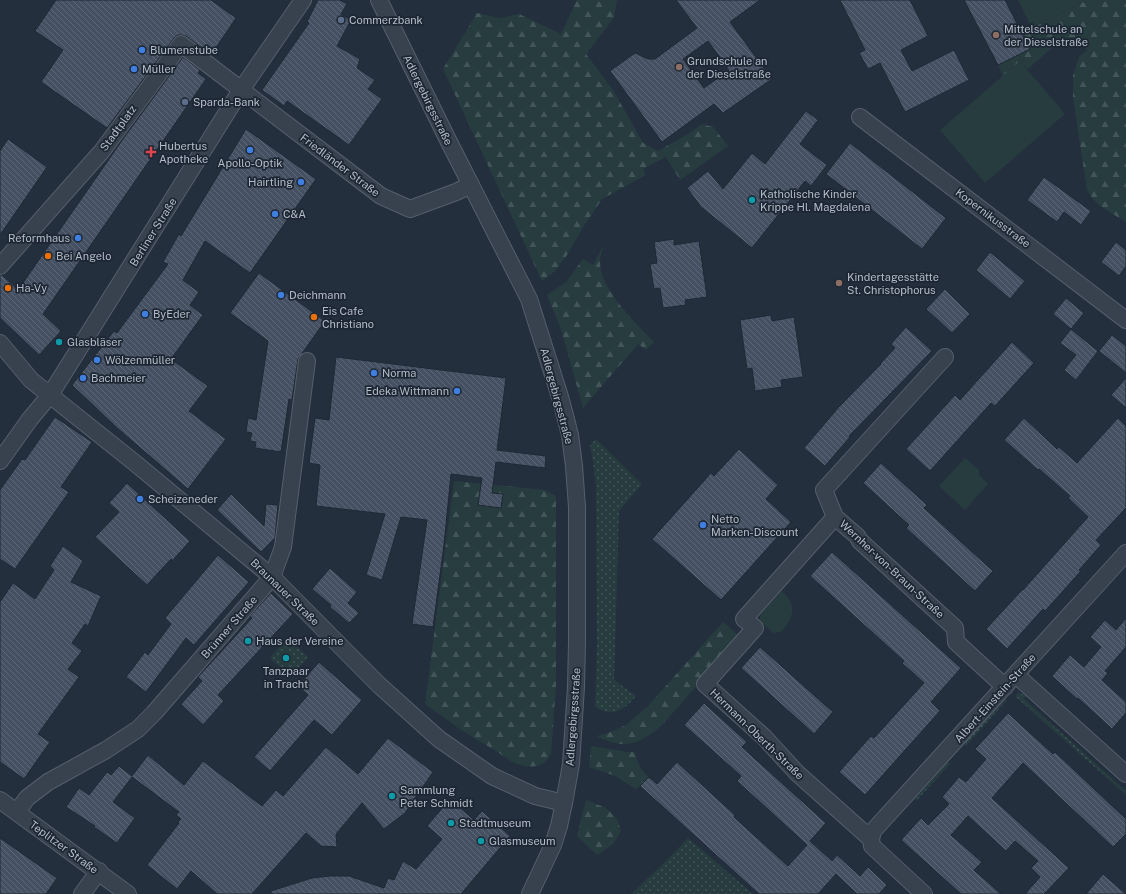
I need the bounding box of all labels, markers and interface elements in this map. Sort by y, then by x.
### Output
place label: Commerzbank [349,14,423,26]
marker: Commerzbank [336,15,346,25]
place label: Mittelschule an der Dieselstraße [1004,23,1088,48]
marker: Mittelschule an der Dieselstraße [991,30,1001,40]
place label: Blumenstube [150,44,218,56]
marker: Blumenstube [137,45,147,55]
street label: Adlergebirgsstraße [401,53,455,147]
place label: Grundschule an der Dieselstraße [687,55,771,80]
marker: Grundschule an der Dieselstraße [674,62,684,72]
place label: Müller [142,63,175,75]
marker: Müller [129,64,139,74]
place label: Sparda-Bank [193,96,260,108]
marker: Sparda-Bank [180,97,190,107]
street label: Stadtplatz [97,103,139,153]
street label: Friedländer Straße [298,131,382,199]
place label: Hubertus Apotheke [159,140,208,165]
marker: Apollo-Optik [245,145,255,155]
marker: Hubertus Apotheke [146,147,156,157]
place label: Apollo-Optik [218,157,282,169]
place label: Hairtling [248,176,293,188]
marker: Hairtling [296,177,306,187]
street label: Kopernikusstraße [953,186,1033,250]
place label: Katholische Kinder Krippe Hl. Magdalena [760,188,870,213]
marker: Katholische Kinder Krippe Hl. Magdalena [747,195,757,205]
street label: Berliner Straße [127,196,179,268]
place label: C&A [283,208,306,220]
marker: C&A [270,209,280,219]
place label: Reformhaus [8,232,70,244]
marker: Reformhaus [73,233,83,243]
place label: Bei Angelo [56,250,111,262]
marker: Bei Angelo [43,251,53,261]
place label: Kindertagesstätte St. Christophorus [847,271,939,296]
marker: Kindertagesstätte St. Christophorus [834,278,844,288]
place label: Ha-Vy [16,282,47,294]
marker: Ha-Vy [3,283,13,293]
place label: Deichmann [289,289,346,301]
marker: Deichmann [276,290,286,300]
place label: Eis Cafe Christiano [322,305,374,330]
place label: ByEder [153,308,190,320]
marker: ByEder [140,309,150,319]
marker: Eis Cafe Christiano [309,312,319,322]
place label: Glasbläser [67,336,122,348]
marker: Glasbläser [54,337,64,347]
street label: Adlergebirgsstraße [538,347,576,445]
place label: Wölzenmüller [105,354,175,366]
marker: Wölzenmüller [92,355,102,365]
place label: Norma [382,367,416,379]
marker: Norma [369,368,379,378]
place label: Bachmeier [91,372,146,384]
marker: Bachmeier [78,373,88,383]
place label: Edeka Wittmann [365,385,449,397]
marker: Edeka Wittmann [452,386,462,396]
place label: Scheizeneder [148,493,218,505]
marker: Scheizeneder [135,494,145,504]
place label: Netto Marken-Discount [711,513,799,538]
street label: Wernher-von-Braun-Straße [837,518,947,620]
marker: Netto Marken-Discount [698,520,708,530]
street label: Braunauer Straße [248,556,322,628]
street label: Brünner Straße [199,593,259,661]
place label: Haus der Vereine [256,635,343,647]
marker: Haus der Vereine [243,636,253,646]
street label: Albert-Einstein-Straße [952,651,1038,745]
marker: Tanzpaar in Tracht [281,653,291,663]
place label: Tanzpaar in Tracht [263,665,309,690]
street label: Adlergebirgsstraße [564,667,582,767]
street label: Hermann-Oberth-Straße [708,686,806,782]
place label: Sammlung Peter Schmidt [400,784,473,809]
marker: Sammlung Peter Schmidt [387,791,397,801]
place label: Stadtmuseum [459,817,531,829]
street label: Teplitzer Straße [27,818,101,876]
marker: Stadtmuseum [446,818,456,828]
place label: Glasmuseum [489,835,556,847]
marker: Glasmuseum [476,836,486,846]

